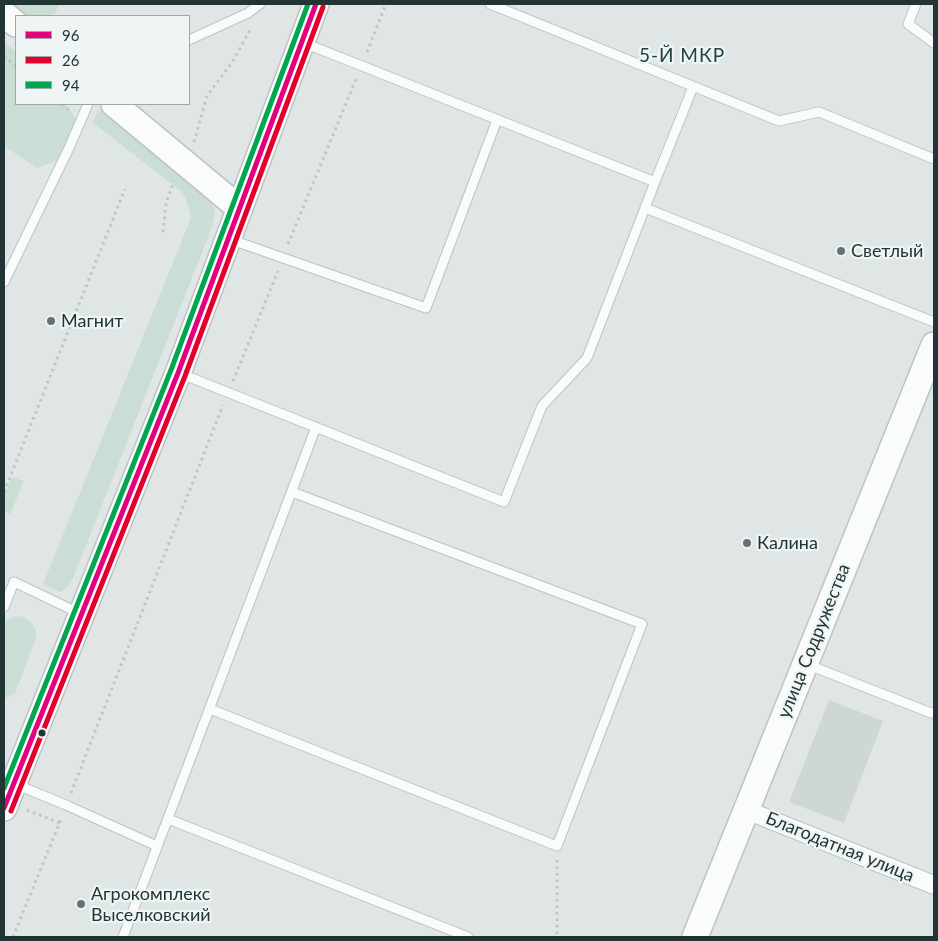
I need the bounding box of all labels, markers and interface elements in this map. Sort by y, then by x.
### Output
legend [15,15,190,105]
text: 96 [62,26,79,44]
district label: 5-Й МКР [638,45,726,67]
text: 26 [62,51,79,69]
text: 94 [62,76,79,94]
place label: Светлый [851,240,923,262]
marker: Светлый [835,245,847,257]
place label: Магнит [61,310,123,332]
marker: Магнит [45,315,57,327]
place label: Калина [757,532,818,554]
marker: Калина [741,537,753,549]
street label: улица Содружества [773,561,855,721]
unlabelled marker [37,728,47,738]
street label: Благодатная улица [763,807,917,887]
place label: Агрокомплекс Выселковский [91,883,211,926]
marker: Агрокомплекс Выселковский [75,898,87,910]

